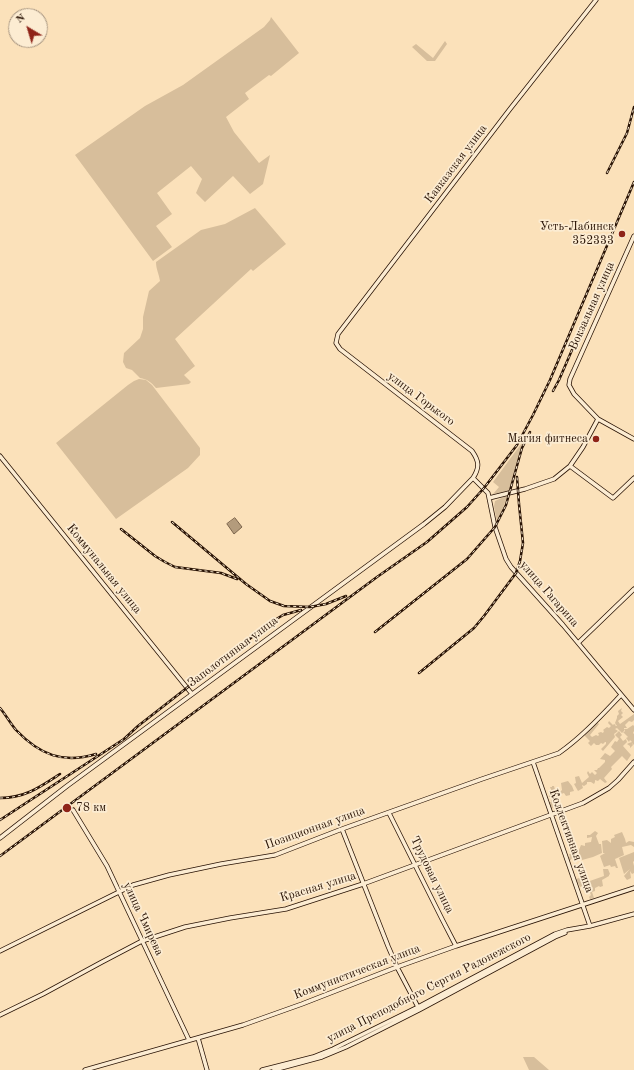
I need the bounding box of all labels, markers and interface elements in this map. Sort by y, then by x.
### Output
north arrow [8,8,48,48]
text: N [14,12,28,26]
street label: Кавказская улица [422,122,490,206]
place label: Усть-Лабинск 352333 [540,220,614,248]
marker: Усть-Лабинск 352333 [617,229,627,239]
street label: Вокзальная улица [566,260,618,352]
street label: улица Горького [384,369,458,429]
place label: Магия фитнеса [507,432,588,446]
marker: Магия фитнеса [591,434,601,444]
street label: Коммунальная улица [63,521,145,617]
street label: улица Гагарина [516,558,582,630]
street label: Заполотняная улица [185,613,281,691]
street label: Коллективная улица [546,787,596,895]
place label: 78 км [76,801,106,815]
marker: 78 км [61,802,73,814]
street label: Позиционная улица [263,803,367,853]
street label: Трудовая улица [407,834,457,916]
street label: Красная улица [278,869,358,905]
street label: улица Чмирева [120,880,166,958]
street label: улица Преподобного Сергия Радонежского [325,930,533,1046]
street label: Коммунистическая улица [292,941,422,1003]

